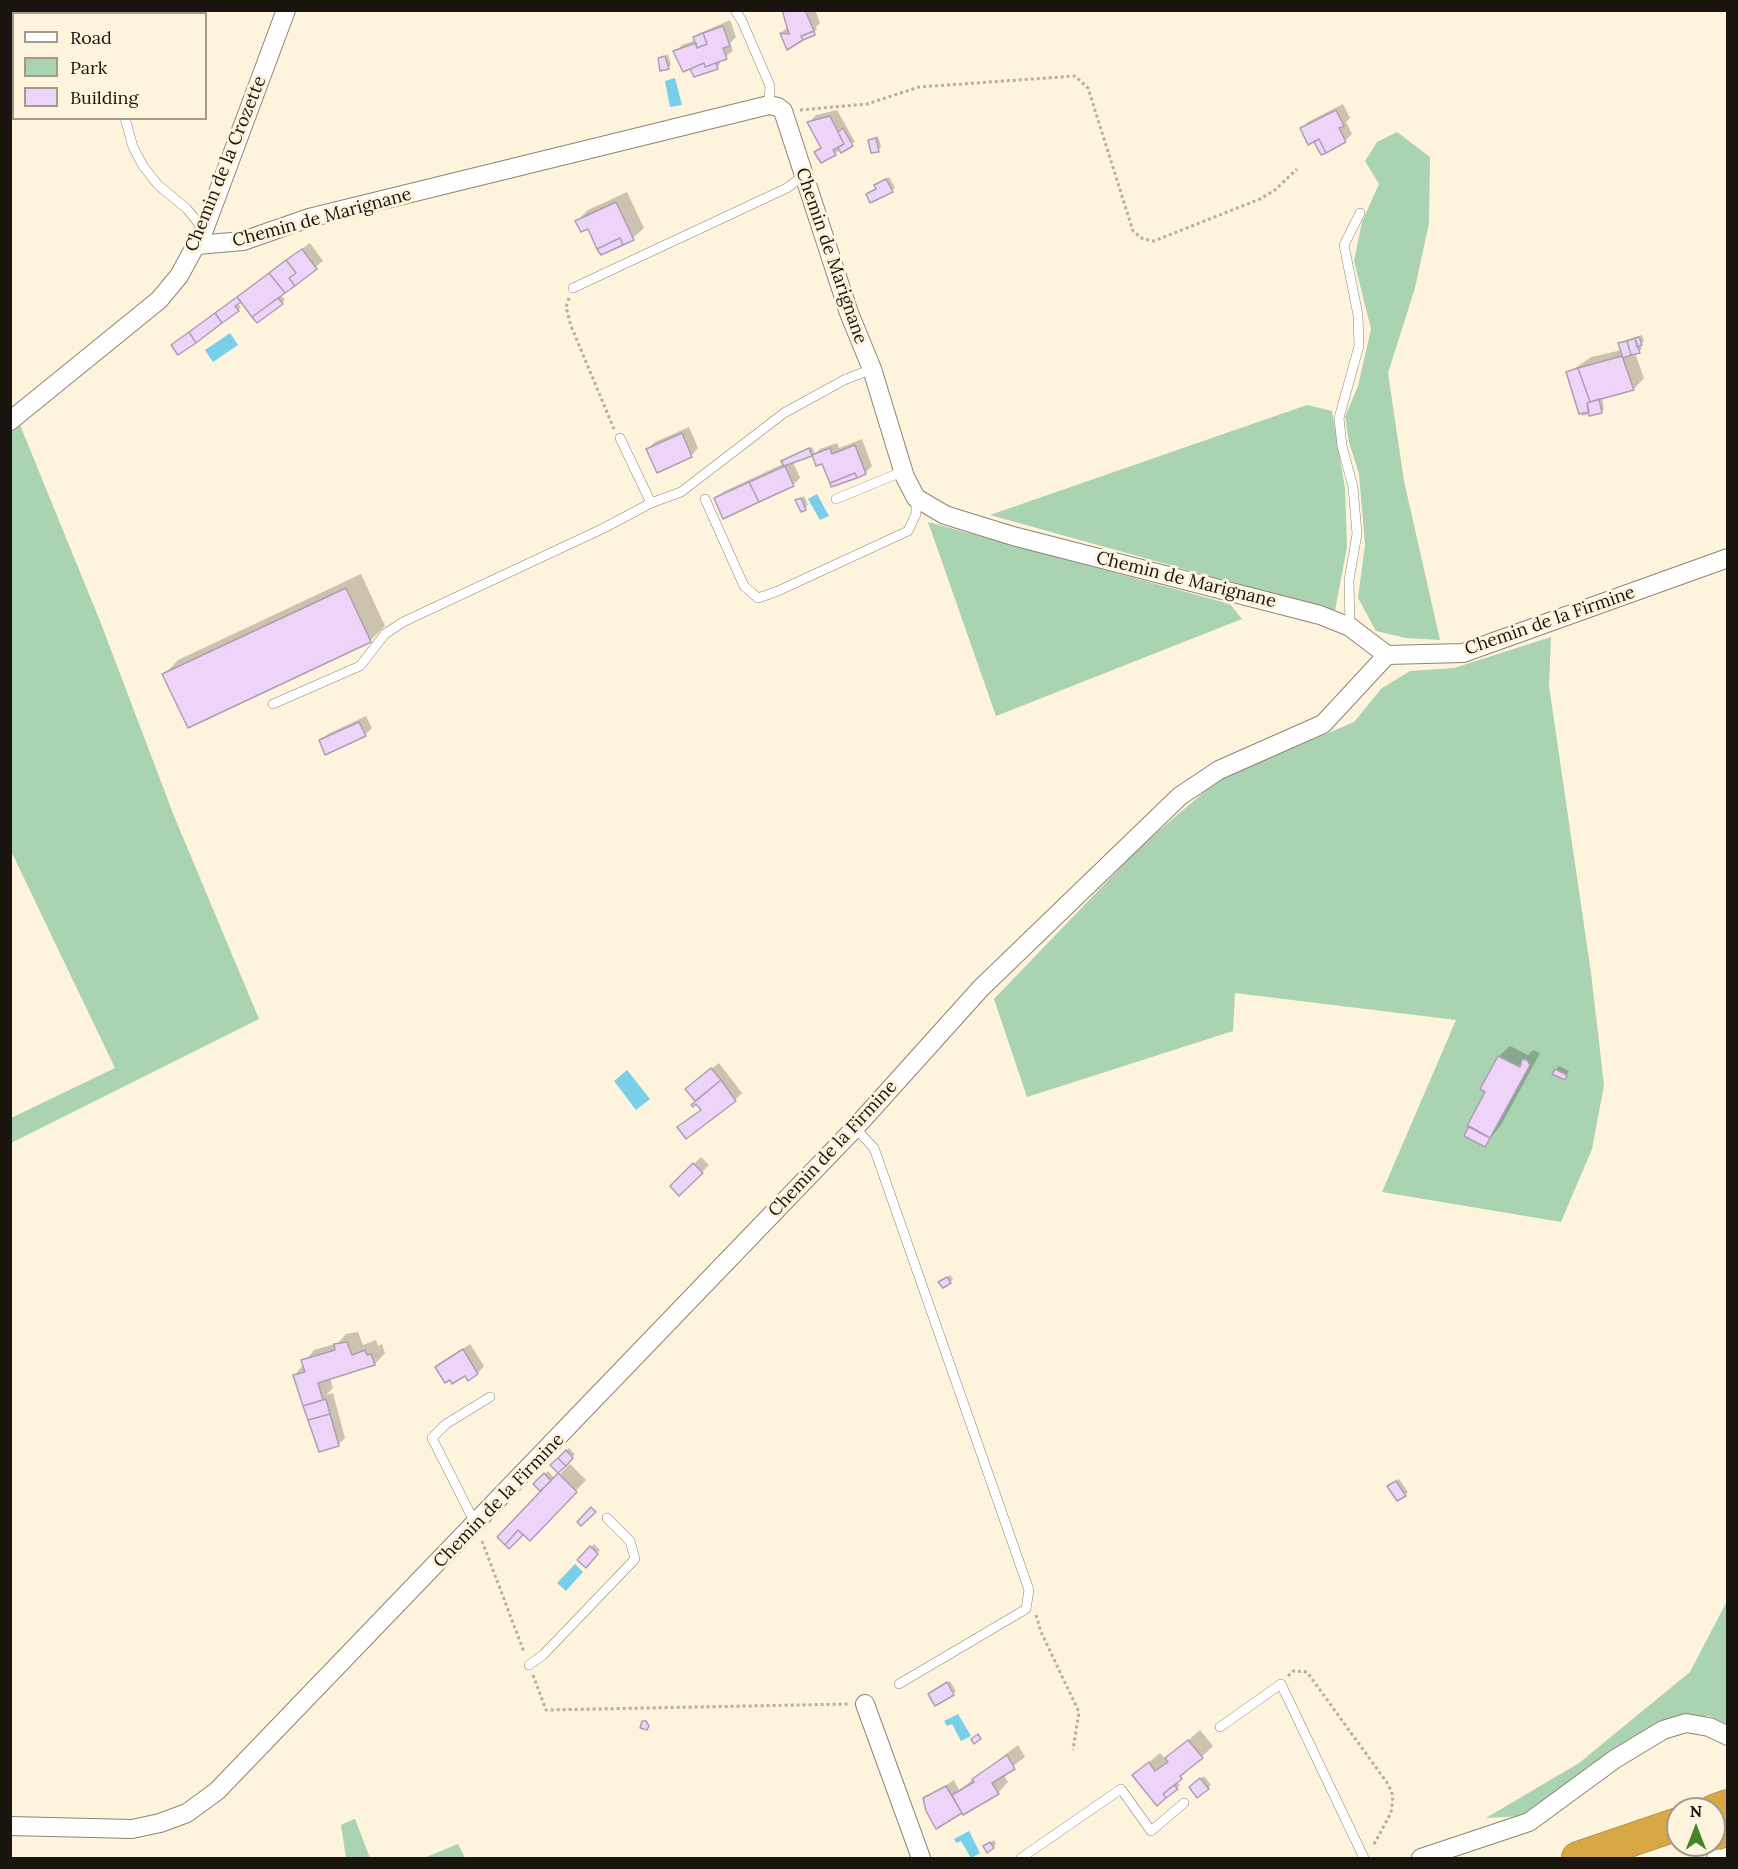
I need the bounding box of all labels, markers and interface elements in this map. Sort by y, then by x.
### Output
legend [12,12,207,120]
text: Road [70,26,112,49]
text: Park [70,56,107,79]
street label: Chemin de la Crozette [181,73,271,255]
text: Building [70,86,138,109]
street label: Chemin de Marignane [791,165,871,347]
street label: Chemin de Marignane [230,184,414,252]
street label: Chemin de Marignane [1094,547,1278,613]
street label: Chemin de la Firmine [1462,582,1638,660]
street label: Chemin de la Firmine [764,1076,902,1222]
street label: Chemin de la Firmine [429,1429,569,1573]
north arrow [1666,1797,1726,1857]
text: N [1690,1801,1702,1821]

